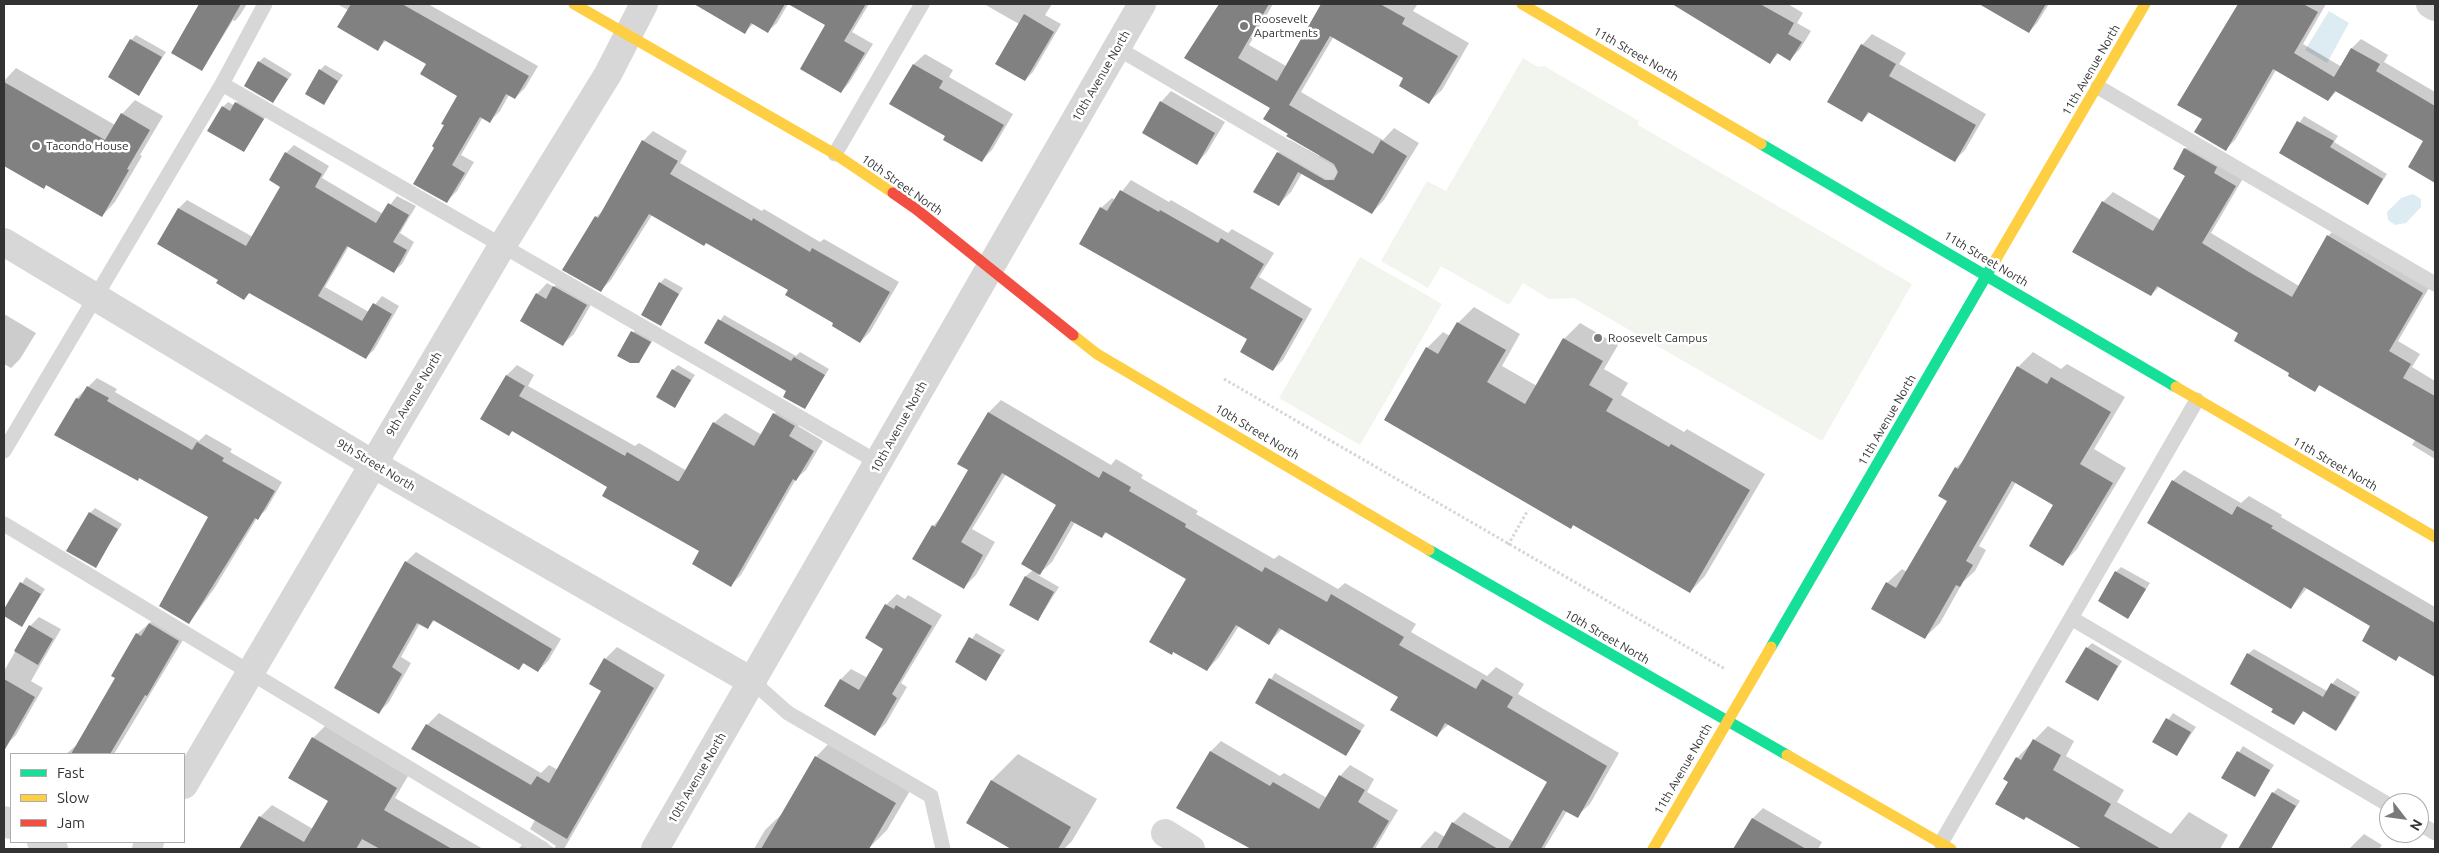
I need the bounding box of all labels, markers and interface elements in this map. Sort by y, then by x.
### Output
place label: Roosevelt Apartments [1254,12,1318,40]
marker: Roosevelt Apartments [1238,20,1250,32]
street label: 11th Avenue North [2059,22,2123,118]
street label: 11th Street North [1591,24,1681,84]
street label: 10th Avenue North [1069,28,1133,124]
place label: Tacondo House [46,139,129,153]
marker: Tacondo House [30,140,42,152]
street label: 10th Street North [859,152,945,218]
street label: 11th Street North [1941,228,2031,290]
place label: Roosevelt Campus [1608,331,1707,345]
marker: Roosevelt Campus [1592,332,1604,344]
street label: 9th Avenue North [383,349,445,439]
street label: 11th Avenue North [1855,372,1919,468]
street label: 10th Avenue North [868,379,930,475]
street label: 10th Street North [1212,401,1302,463]
street label: 11th Street North [2290,434,2380,494]
street label: 9th Street North [334,436,418,494]
street label: 10th Street North [1562,607,1652,667]
street label: 11th Avenue North [1651,721,1715,817]
street label: 10th Avenue North [665,730,729,826]
legend [10,753,185,843]
text: Fast [57,764,84,781]
text: Slow [57,789,89,806]
north arrow [2379,793,2429,843]
text: Jam [57,814,85,831]
text: N [2407,816,2426,834]

